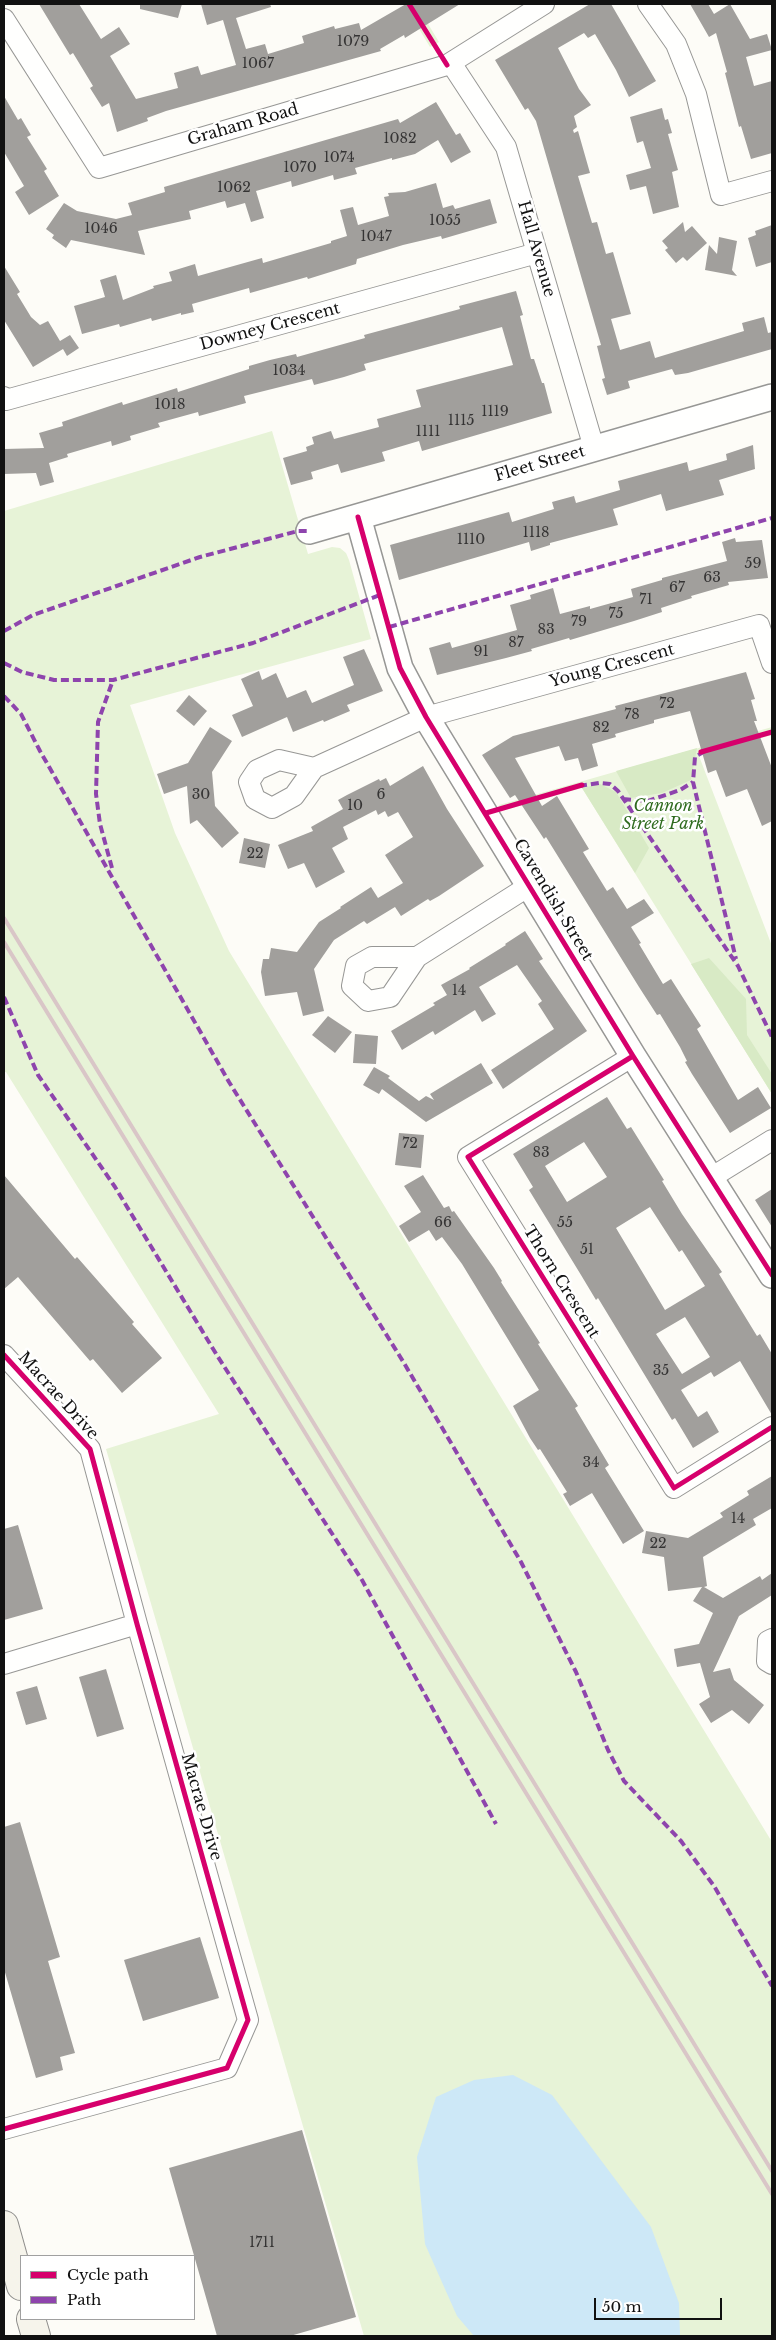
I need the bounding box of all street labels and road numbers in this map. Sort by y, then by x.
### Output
street label: Graham Road [185,100,301,150]
street label: Hall Avenue [513,198,559,300]
street label: Downey Crescent [198,299,342,355]
street label: Fleet Street [493,442,587,486]
street label: Young Crescent [548,640,676,692]
street label: Cavendish Street [509,836,597,964]
street label: Thorn Crescent [519,1222,603,1342]
street label: Macrae Drive [14,1348,102,1444]
street label: Macrae Drive [176,1751,226,1863]

